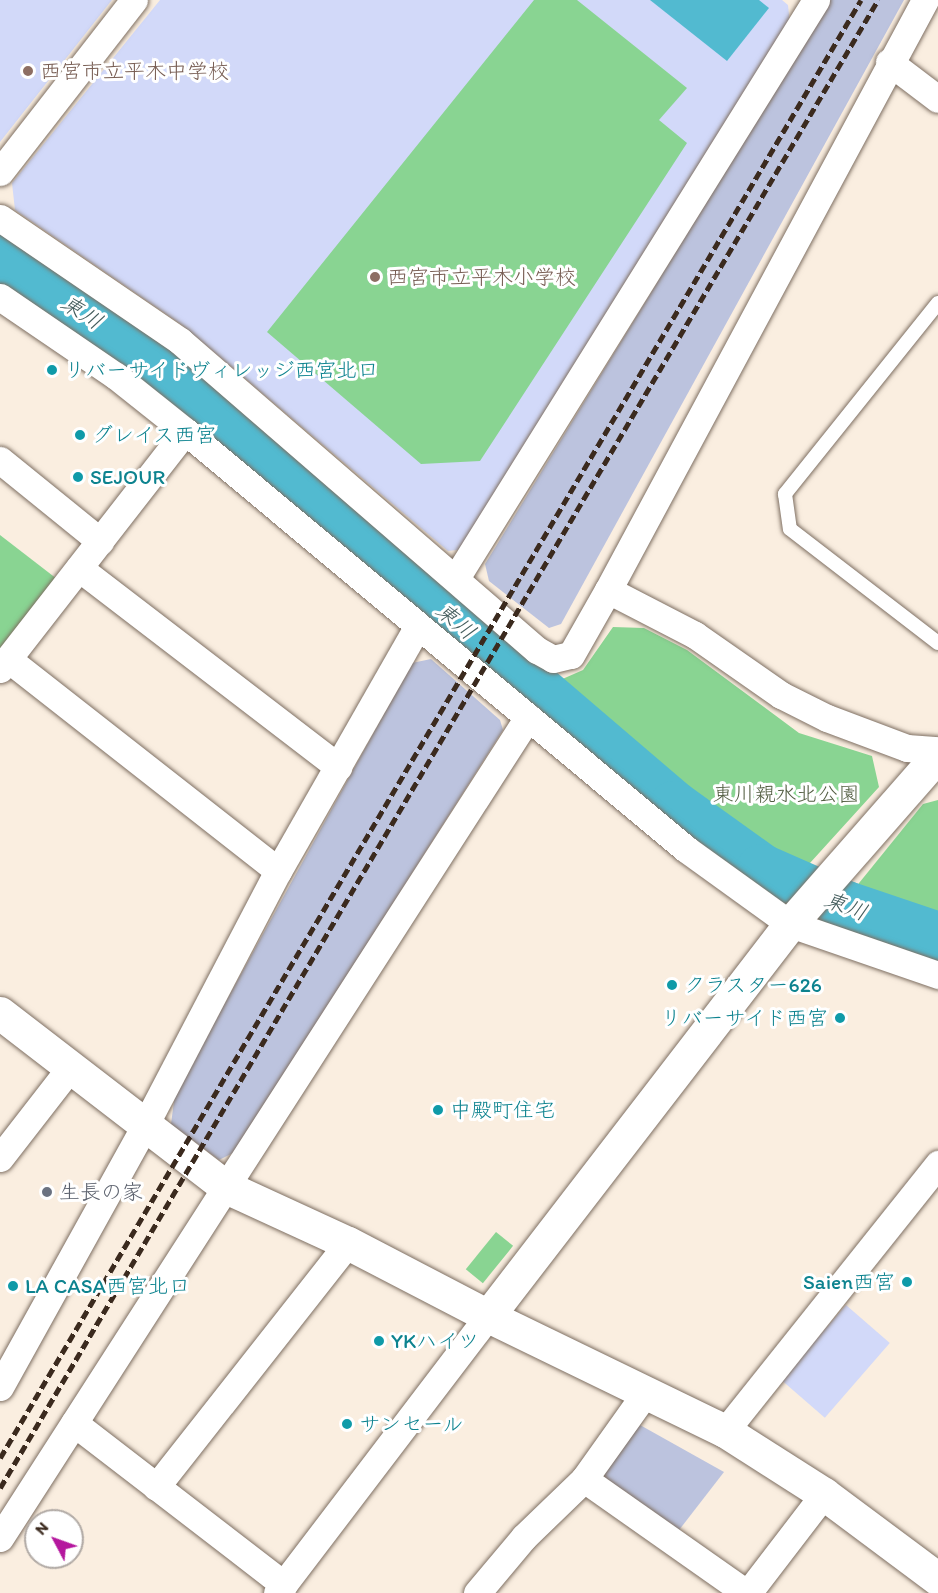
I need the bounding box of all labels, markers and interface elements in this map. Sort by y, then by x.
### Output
place label: 西宮市立平木中学校 [40,58,229,84]
marker: 西宮市立平木中学校 [21,64,35,78]
place label: 西宮市立平木小学校 [387,264,576,290]
marker: 西宮市立平木小学校 [368,270,382,284]
water label: 東川 [56,289,108,335]
place label: リバーサイドヴィレッジ西宮北口 [64,357,379,383]
marker: リバーサイドヴィレッジ西宮北口 [45,363,59,377]
place label: グレイス西宮 [92,422,218,448]
marker: グレイス西宮 [73,428,87,442]
place label: SEJOUR [90,464,165,490]
marker: SEJOUR [71,470,85,484]
water label: 東川 [431,597,481,645]
park label: 東川親水北公園 [713,781,859,807]
water label: 東川 [821,886,871,926]
place label: クラスター626 [684,972,822,998]
marker: クラスター626 [665,978,679,992]
place label: リバーサイド西宮 [660,1005,828,1031]
marker: リバーサイド西宮 [833,1011,847,1025]
place label: 中殿町住宅 [450,1097,555,1123]
marker: 中殿町住宅 [431,1103,445,1117]
place label: 生長の家 [59,1179,143,1205]
marker: 生長の家 [40,1185,54,1199]
place label: Saien西宮 [803,1269,895,1295]
place label: LA CASA西宮北口 [25,1273,190,1299]
marker: Saien西宮 [900,1275,914,1289]
marker: LA CASA西宮北口 [6,1279,20,1293]
place label: YKハイツ [391,1328,479,1354]
marker: YKハイツ [372,1334,386,1348]
place label: サンセール [359,1411,464,1437]
marker: サンセール [340,1417,354,1431]
north arrow [24,1509,84,1569]
text: N [31,1518,52,1538]

